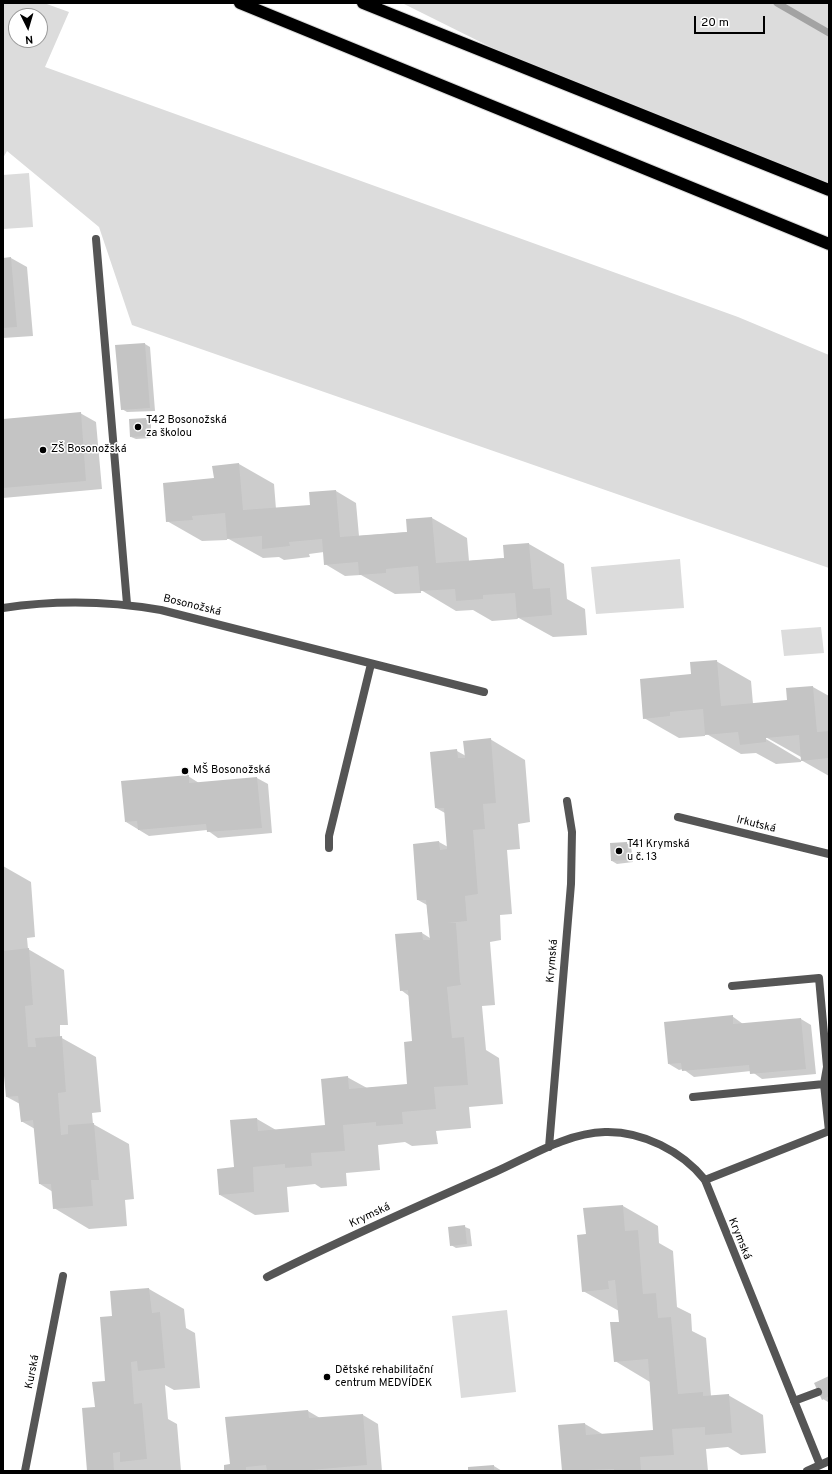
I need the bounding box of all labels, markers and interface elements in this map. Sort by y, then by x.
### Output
north arrow [8,8,48,48]
scale bar [696,8,767,34]
text: 20 m [701,15,729,31]
text: N [24,32,34,46]
place label: T42 Bosonožská za školou [146,414,227,440]
marker: T42 Bosonožská za školou [133,422,143,432]
place label: ZŠ Bosonožská [51,443,126,457]
marker: ZŠ Bosonožská [38,445,48,455]
street label: Bosonožská [162,592,222,620]
place label: MŠ Bosonožská [193,764,270,778]
marker: MŠ Bosonožská [180,766,190,776]
street label: Irkutská [735,814,777,836]
place label: T41 Krymská u č. 13 [627,838,690,864]
marker: T41 Krymská u č. 13 [614,846,624,856]
street label: Krymská [545,939,561,983]
street label: Krymská [347,1201,393,1231]
street label: Krymská [725,1216,753,1262]
street label: Kurská [23,1354,43,1390]
place label: Dětské rehabilitační centrum MEDVÍDEK [335,1364,433,1390]
marker: Dětské rehabilitační centrum MEDVÍDEK [322,1372,332,1382]

